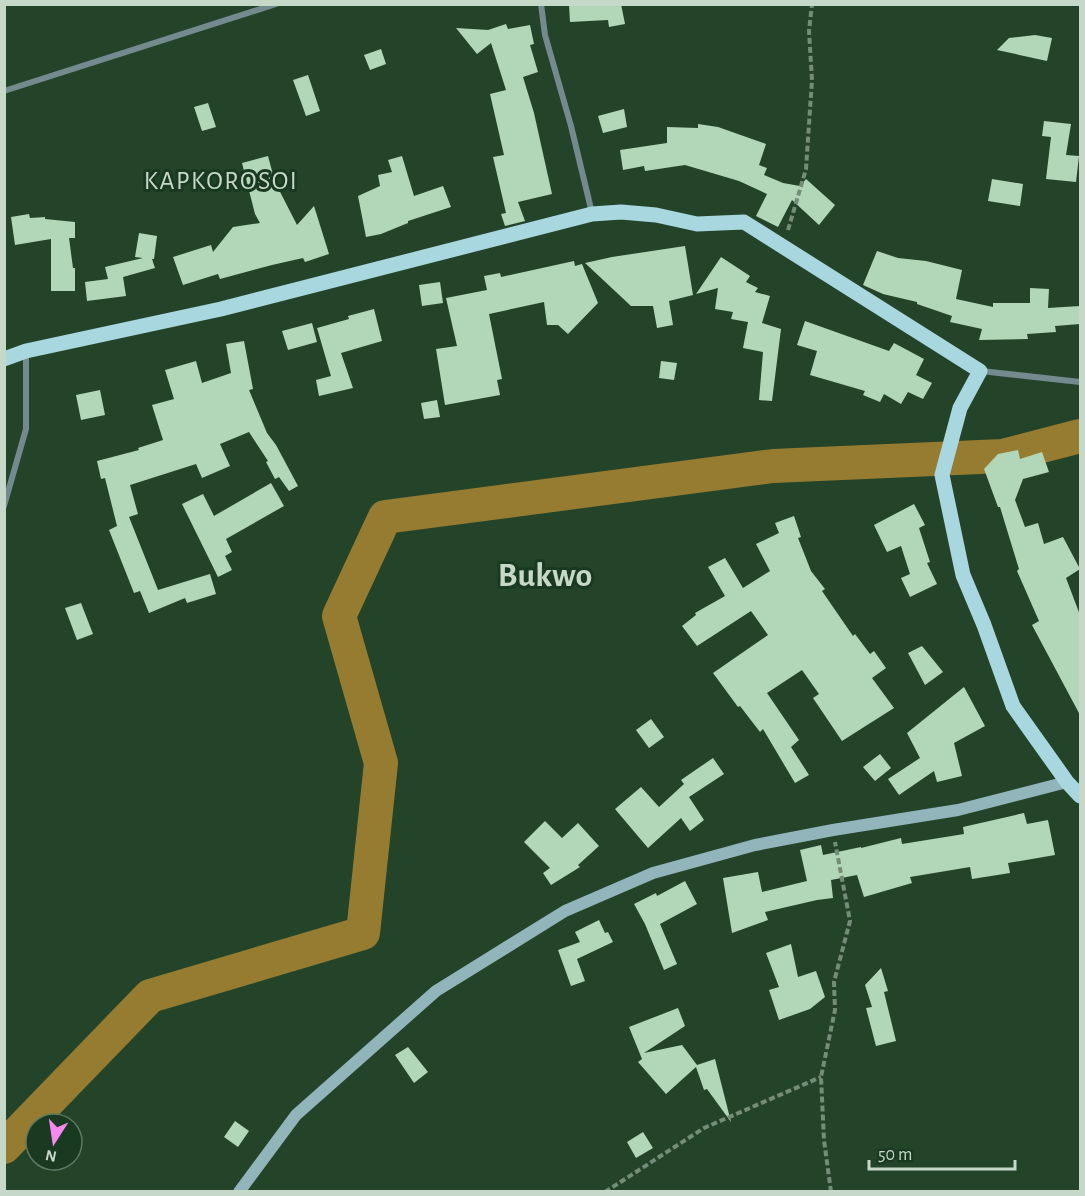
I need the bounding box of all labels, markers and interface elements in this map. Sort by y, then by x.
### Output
district label: KAPKOROSOI [144,168,298,194]
district label: Bukwo [498,559,592,593]
north arrow [24,1112,84,1172]
scale bar [869,1133,1014,1171]
text: 50 m [878,1146,912,1164]
text: N [44,1147,58,1165]

